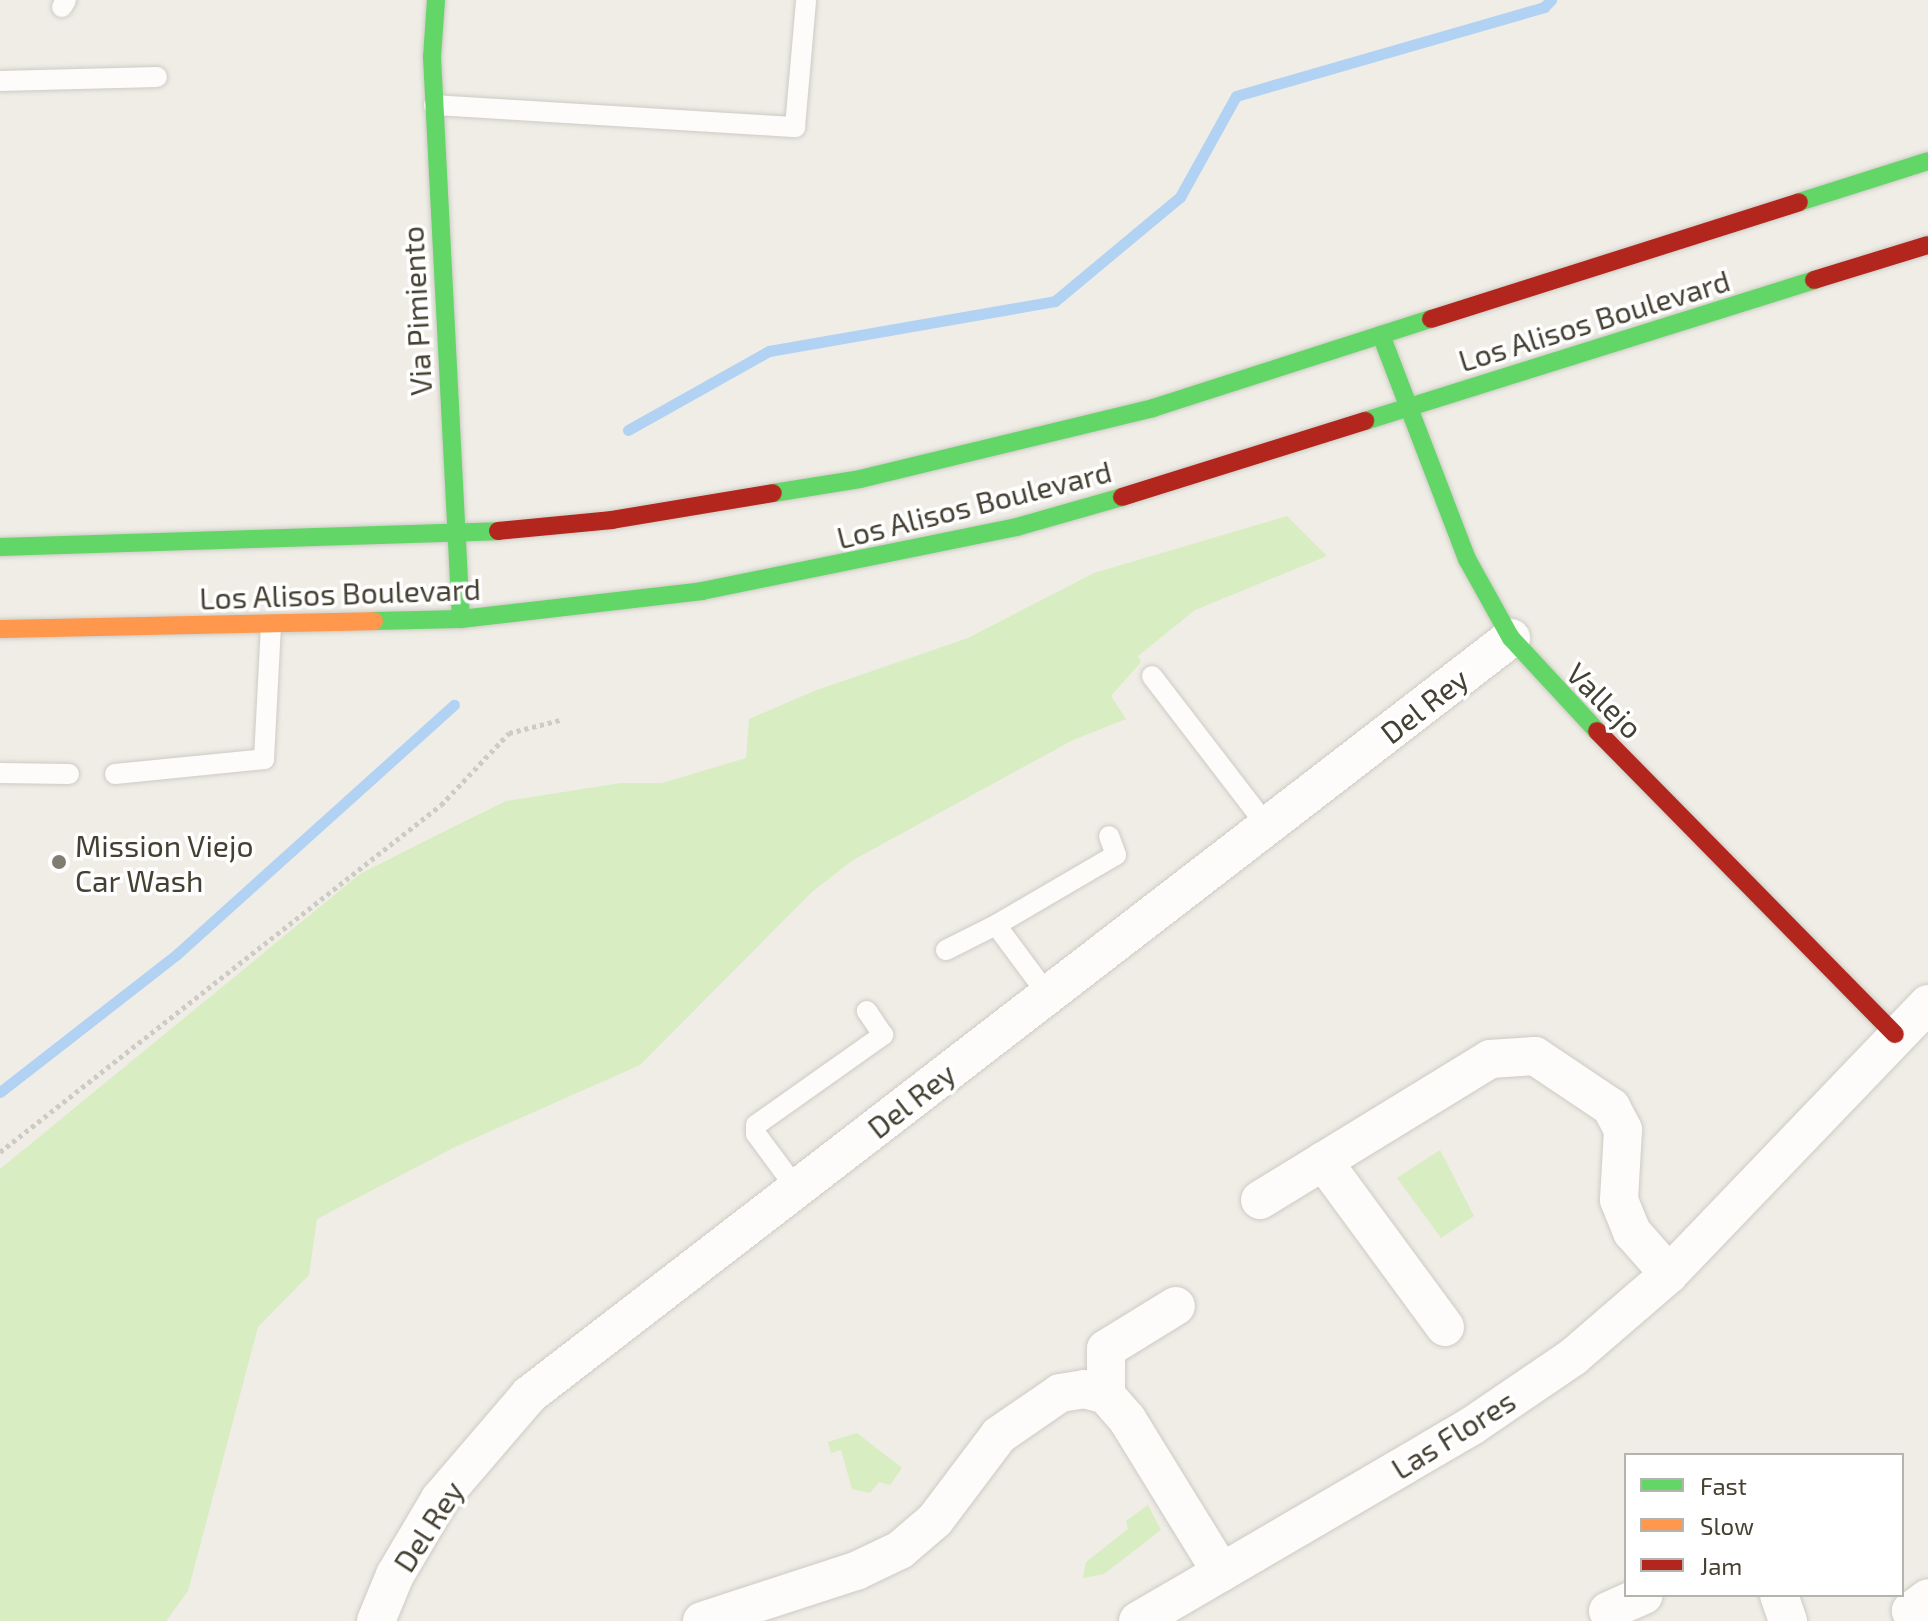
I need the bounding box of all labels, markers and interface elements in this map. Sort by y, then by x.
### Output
street label: Via Pimiento [394,225,438,397]
street label: Los Alisos Boulevard [1454,262,1734,378]
street label: Los Alisos Boulevard [833,452,1115,556]
street label: Los Alisos Boulevard [198,570,482,616]
street label: Vallejo [1560,655,1650,745]
street label: Del Rey [1373,659,1475,751]
place label: Mission Viejo Car Wash [75,827,254,898]
marker: Mission Viejo Car Wash [50,853,68,871]
street label: Del Rey [860,1054,962,1146]
street label: Las Flores [1385,1382,1521,1486]
legend [1624,1453,1904,1597]
text: Fast [1700,1471,1747,1500]
street label: Del Rey [385,1473,471,1579]
text: Slow [1700,1511,1754,1540]
text: Jam [1700,1551,1742,1580]

